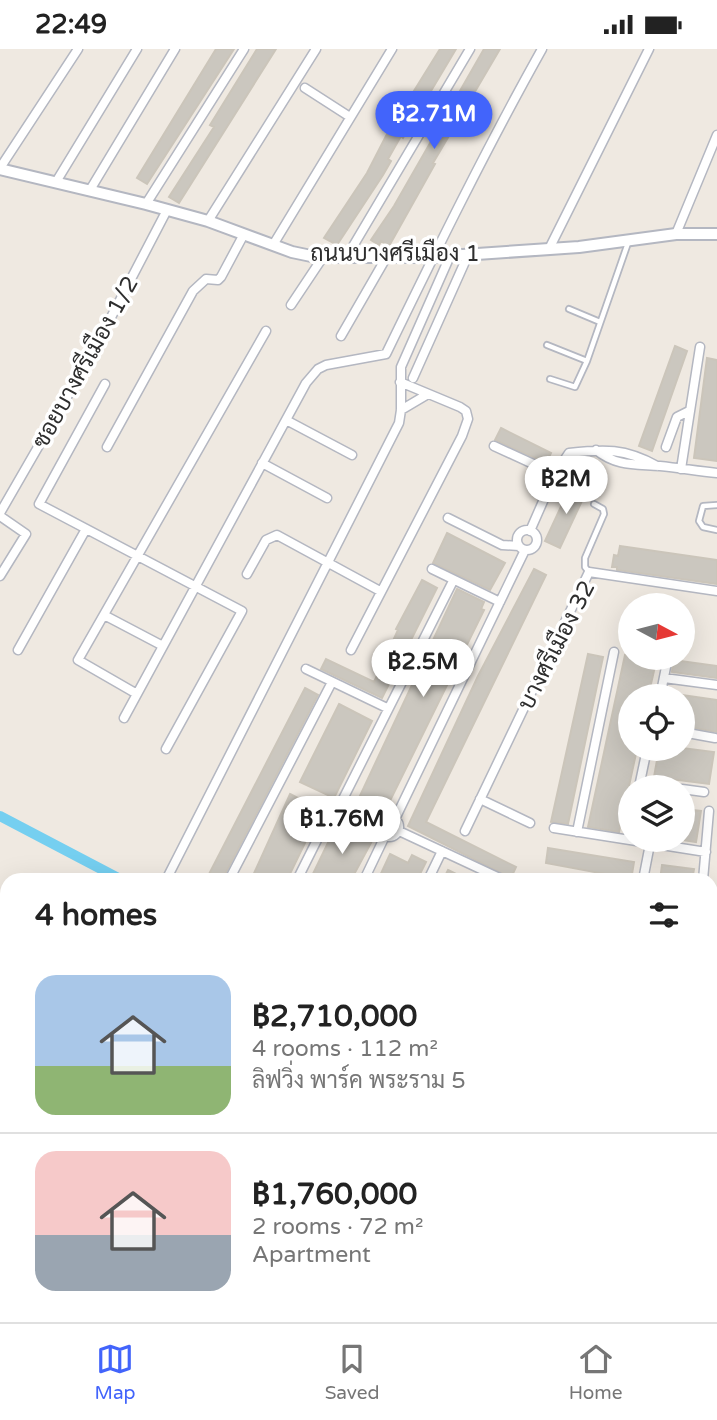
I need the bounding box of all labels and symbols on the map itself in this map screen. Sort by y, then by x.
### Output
pin: ฿2.71M [377,91,491,151]
street label: ถนนบางศรีเมือง 1 [310,238,480,268]
street label: ซอยบางศรีเมือง 1/2 [25,271,145,453]
pin: ฿2M [532,456,600,516]
street label: บางศรีเมือง 32 [511,575,601,715]
north arrow [618,593,695,670]
pin: ฿2.5M [374,639,472,699]
pin: ฿1.76M [285,797,399,856]

